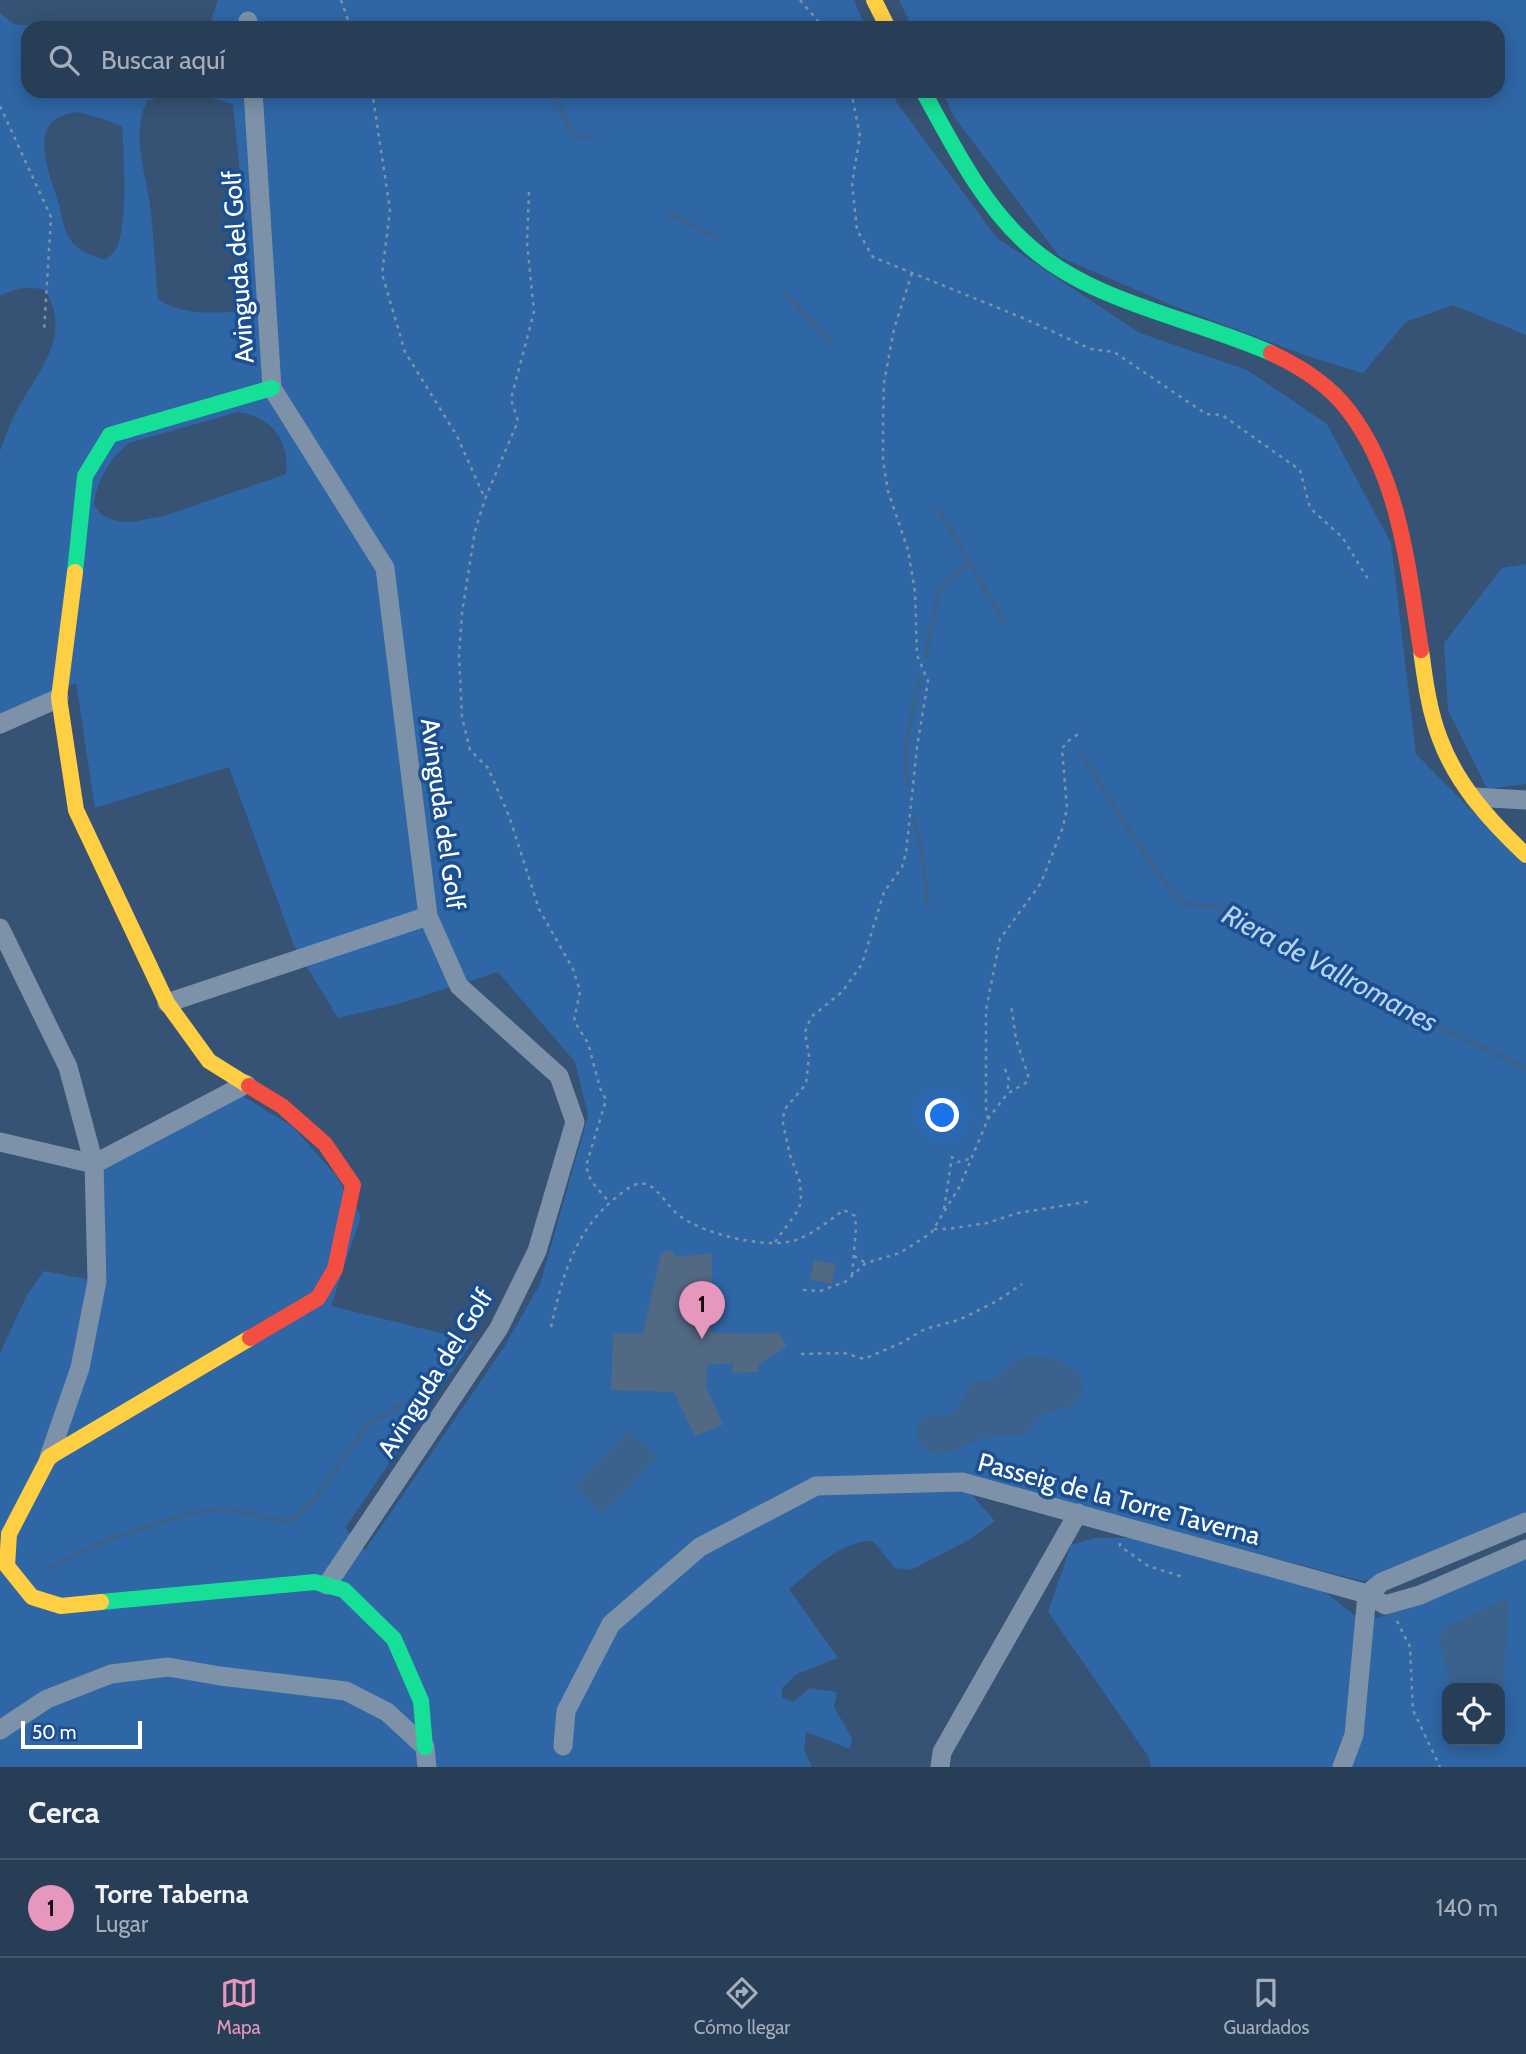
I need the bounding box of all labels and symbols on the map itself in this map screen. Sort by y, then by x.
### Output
street label: Avinguda del Golf [215,169,261,365]
street label: Avinguda del Golf [414,716,472,912]
water label: Riera de Vallromanes [1217,897,1444,1039]
your location [925,1098,959,1132]
pin: 1 [679,1281,725,1339]
street label: Avinguda del Golf [370,1282,500,1463]
street label: Passeig de la Torre Taverna [974,1446,1264,1552]
scale bar [21,1718,142,1750]

